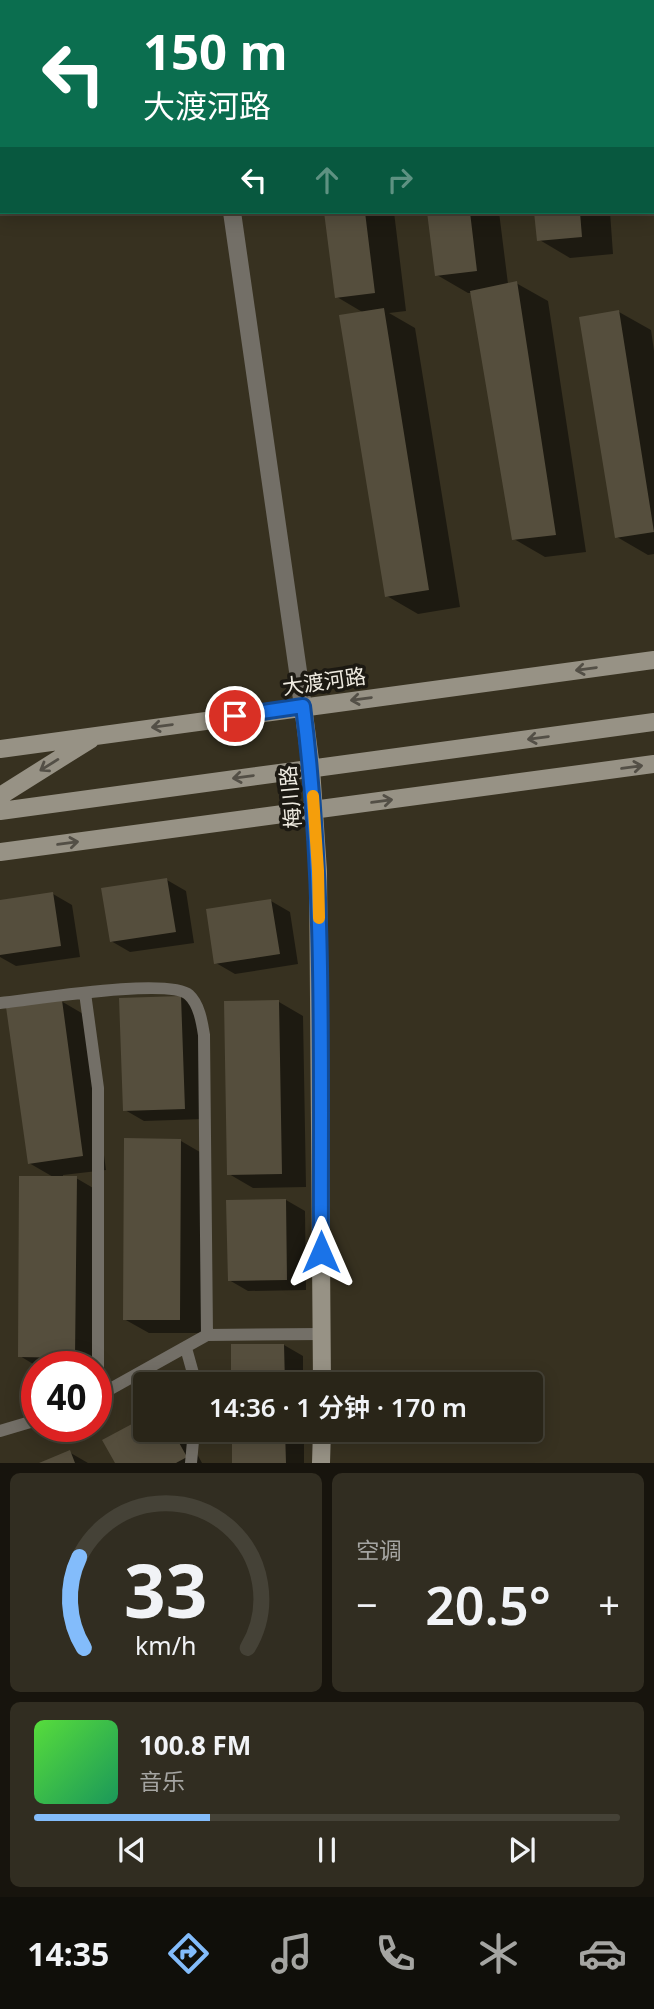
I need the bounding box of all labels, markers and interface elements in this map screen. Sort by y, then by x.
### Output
text: 150 m [143,18,288,84]
icon: left [28,28,119,119]
text: 大渡河路 [143,84,271,127]
icon: left [235,161,273,199]
icon: ahead [308,161,346,199]
icon: right [381,161,419,199]
street label: 大渡河路 [280,661,368,701]
one-way arrow [575,662,598,675]
pin [205,686,265,746]
one-way arrow [350,692,373,705]
icon: arrive [216,697,254,735]
one-way arrow [152,720,174,733]
one-way arrow [527,731,550,744]
one-way arrow [39,759,59,773]
one-way arrow [620,761,643,774]
street label: 梅川路 [273,764,307,830]
one-way arrow [233,771,255,784]
one-way arrow [370,795,393,808]
one-way arrow [56,837,79,850]
position arrow [284,1215,358,1289]
speed limit sign: 40 [21,1351,112,1442]
text: 14:36 · 1 分钟 · 170 m [209,1389,467,1425]
text: 空调 [356,1534,402,1566]
text: 33 [124,1541,208,1640]
text: 20.5° [425,1569,551,1640]
text: − [356,1578,378,1630]
text: + [598,1578,620,1630]
text: km/h [135,1628,197,1662]
text: 100.8 FM [139,1727,251,1763]
text: 音乐 [139,1765,185,1797]
icon: previous [113,1831,151,1869]
icon: pause [308,1831,346,1869]
icon: next [503,1831,541,1869]
icon: directions [164,1929,213,1978]
icon: music [267,1929,316,1978]
icon: phone [371,1929,420,1978]
icon: climate [474,1929,523,1978]
icon: car [578,1929,627,1978]
text: 14:35 [27,1932,109,1975]

